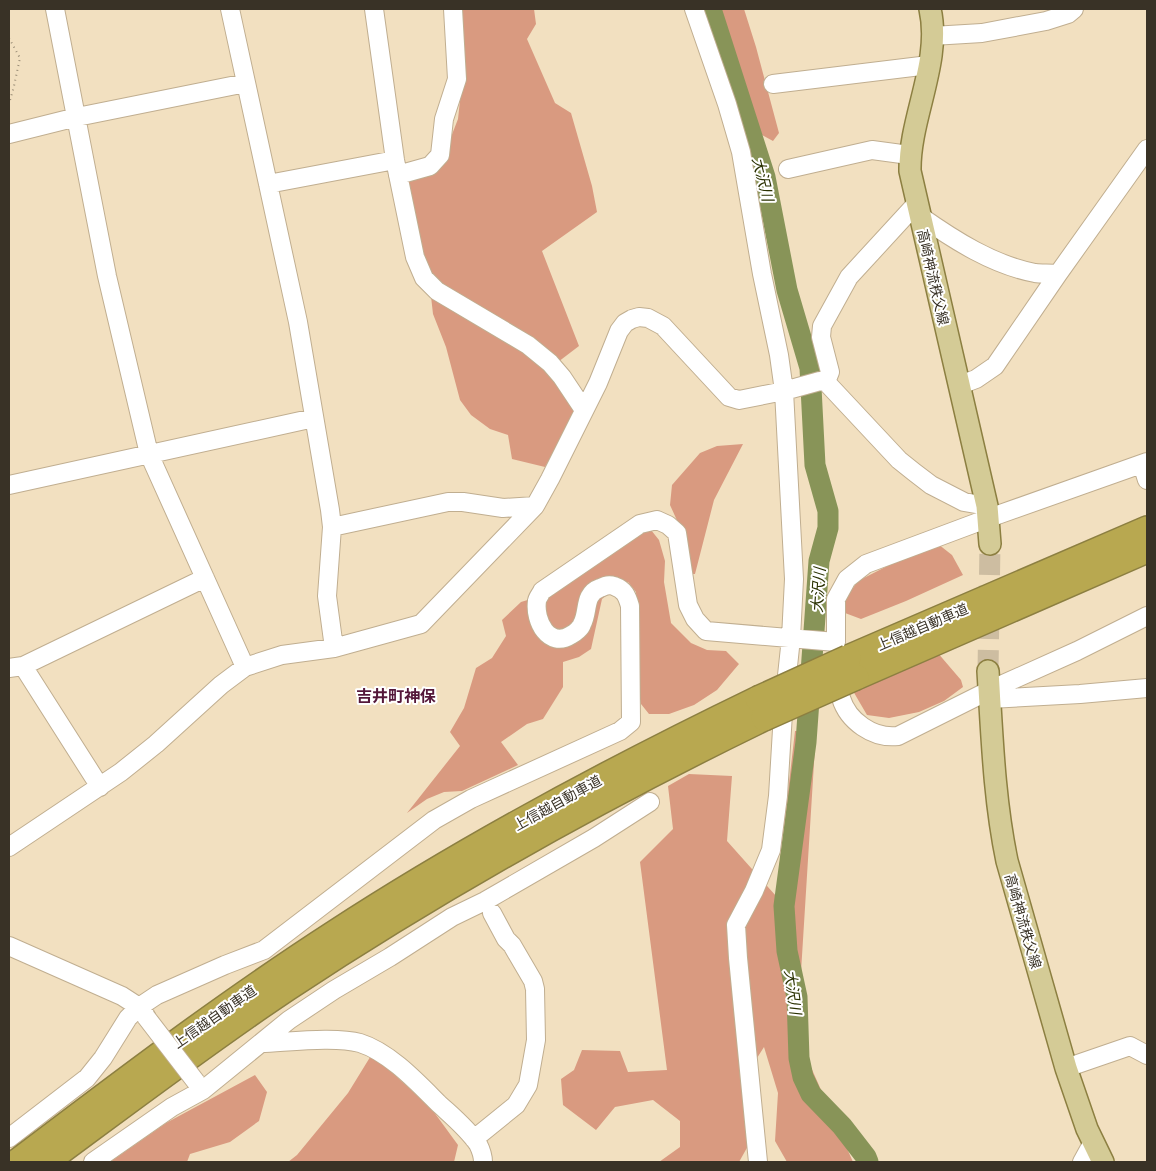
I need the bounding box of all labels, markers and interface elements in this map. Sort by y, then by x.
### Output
water label: 大沢川 [747,154,781,206]
street label: 高崎神流秩父線 [913,227,955,327]
water label: 大沢川 [804,565,830,613]
street label: 上信越自動車道 [873,598,971,654]
district label: 吉井町神保 [356,683,436,707]
street label: 上信越自動車道 [509,769,605,835]
street label: 高崎神流秩父線 [1001,871,1047,971]
water label: 大沢川 [779,968,809,1018]
street label: 上信越自動車道 [168,980,260,1052]

